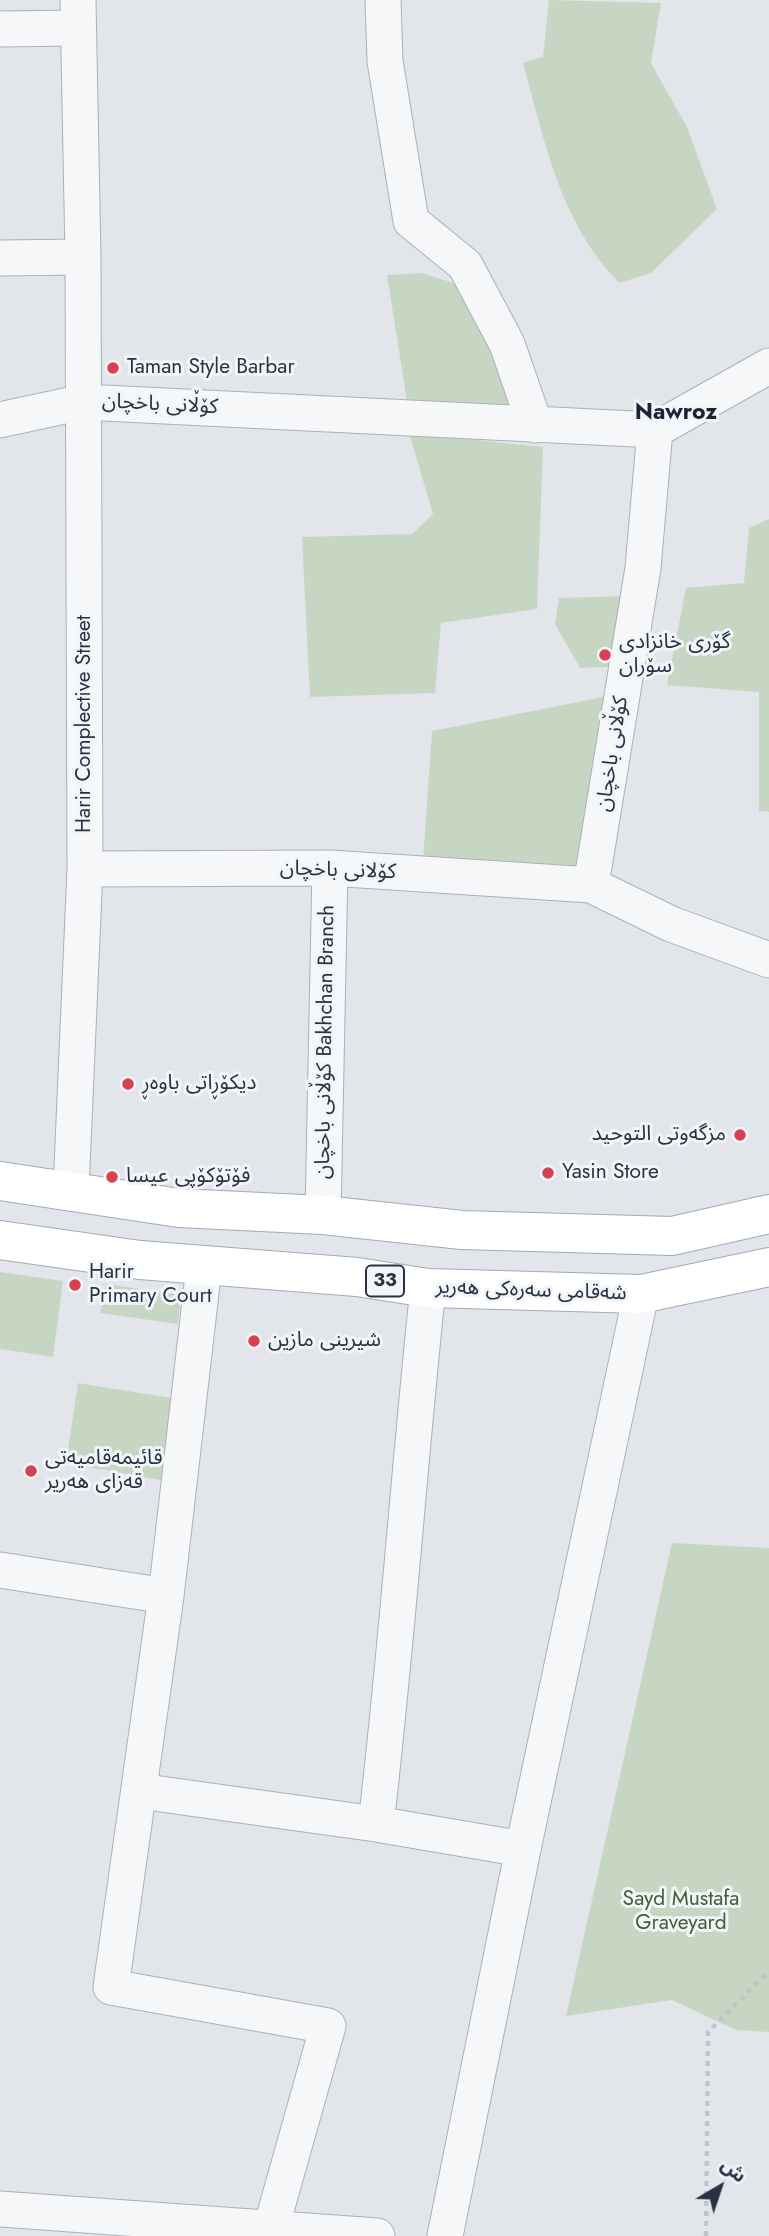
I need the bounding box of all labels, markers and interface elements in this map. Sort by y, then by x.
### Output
place label: Taman Style Barbar [127,355,295,381]
marker: Taman Style Barbar [105,360,121,376]
street label: کۆڵانی باخچان [101,389,219,421]
district label: Nawroz [635,399,717,427]
street label: Harir Complective Street [72,615,98,833]
place label: گۆری خانزادی سۆران [619,630,730,680]
marker: گۆری خانزادی سۆران [597,647,613,663]
street label: کۆڵانی باخچان [591,695,635,813]
street label: کۆلانی باخچان [279,856,397,886]
street label: کۆڵانی باخچان Bakhchan Branch [311,905,341,1179]
place label: دیکۆڕاتی باوەڕ [142,1071,256,1097]
marker: دیکۆڕاتی باوەڕ [120,1076,136,1092]
place label: مزگەوتی التوحید [592,1122,726,1148]
marker: مزگەوتی التوحید [732,1127,748,1143]
place label: Yasin Store [562,1160,659,1186]
place label: فۆتۆکۆپی عیسا [126,1164,250,1190]
marker: Yasin Store [540,1165,556,1181]
marker: فۆتۆکۆپی عیسا [104,1169,120,1185]
place label: Harir Primary Court [89,1260,212,1310]
road number: 33 [366,1266,404,1296]
street label: شەقامی سەرەکی هەریر [435,1275,627,1307]
marker: Harir Primary Court [67,1277,83,1293]
place label: شیرینی مازین [268,1328,381,1354]
marker: شیرینی مازین [246,1333,262,1349]
place label: قائیمەقامیەتی قەزای هەریر [45,1446,163,1496]
marker: قائیمەقامیەتی قەزای هەریر [23,1463,39,1479]
park label: Sayd Mustafa Graveyard [623,1887,739,1937]
north arrow [685,2152,755,2222]
text: ش [715,2152,752,2189]

